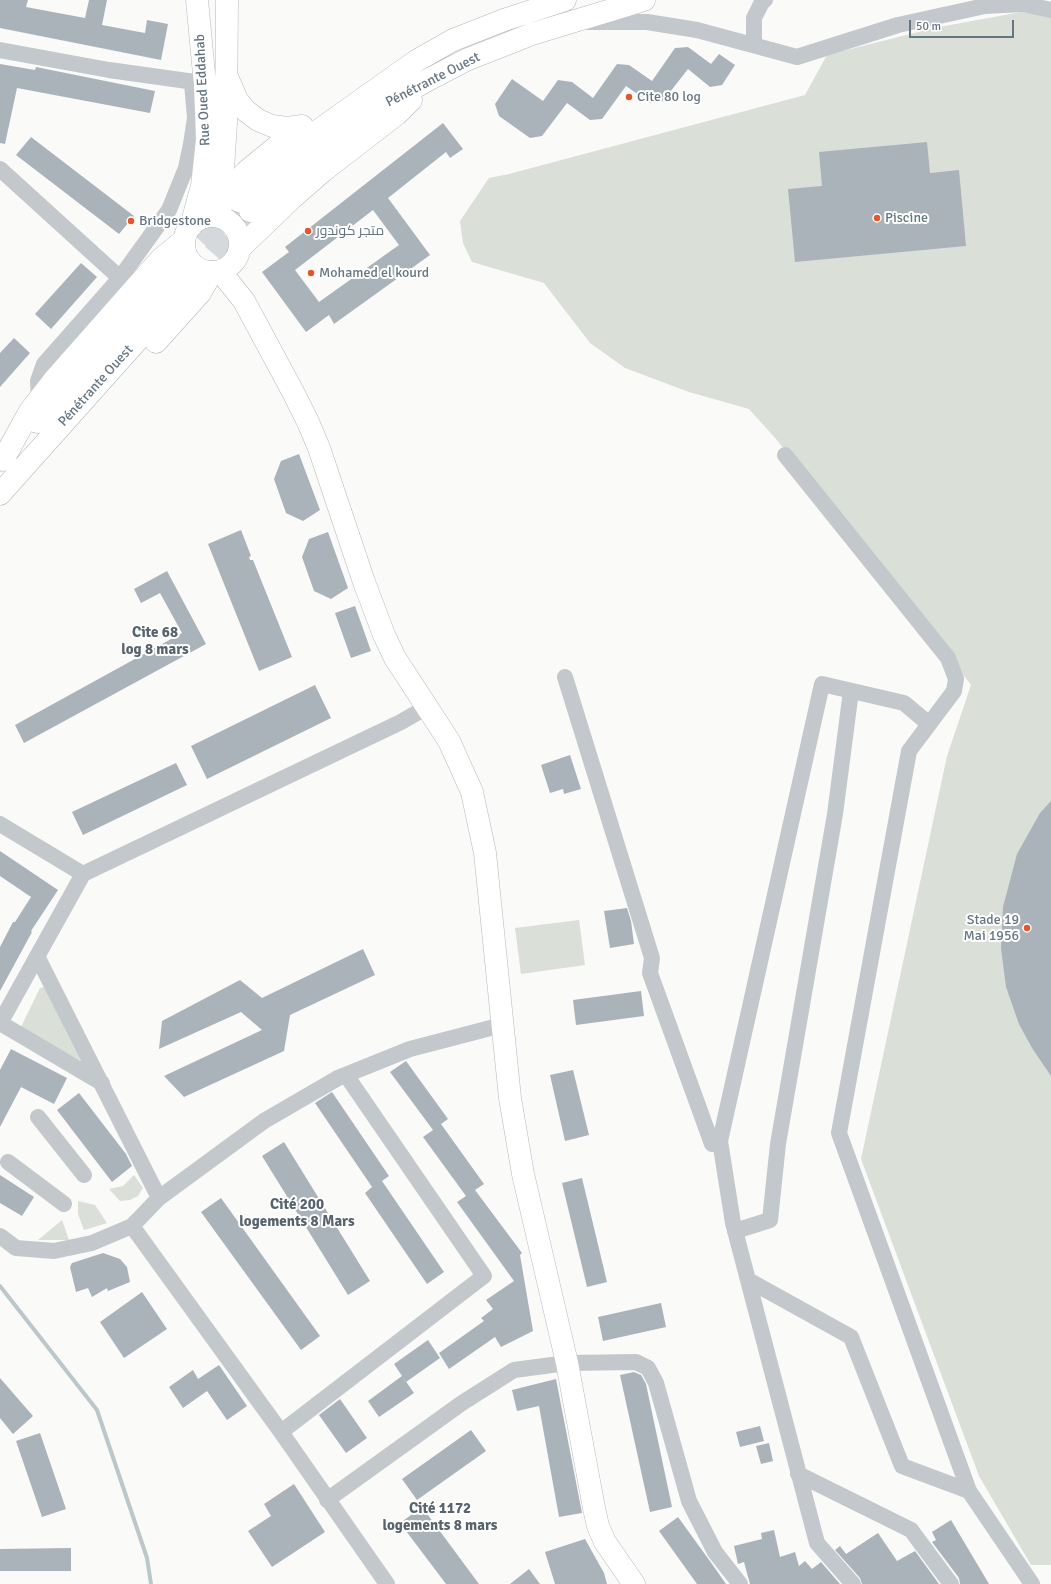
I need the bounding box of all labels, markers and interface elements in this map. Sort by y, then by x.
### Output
scale bar [911,12,1016,38]
text: 50 m [916,19,941,34]
street label: Rue Oued Eddahab [192,34,214,146]
street label: Pénétrante Ouest [383,49,483,111]
place label: Cite 80 log [637,89,701,105]
marker: Cite 80 log [624,92,634,102]
place label: Piscine [885,210,928,226]
place label: Bridgestone [139,213,211,229]
marker: Piscine [872,213,882,223]
marker: Bridgestone [126,216,136,226]
place label: متجر كوندور [316,223,384,239]
marker: متجر كوندور [303,226,313,236]
place label: Mohamed el kourd [319,265,429,281]
marker: Mohamed el kourd [306,268,316,278]
street label: Pénétrante Ouest [55,342,137,430]
district label: Cite 68 log 8 mars [121,624,189,659]
place label: Stade 19 Mai 1956 [963,912,1019,944]
marker: Stade 19 Mai 1956 [1022,923,1032,933]
district label: Cité 200 logements 8 Mars [239,1196,355,1231]
district label: Cité 1172 logements 8 mars [382,1500,498,1535]

